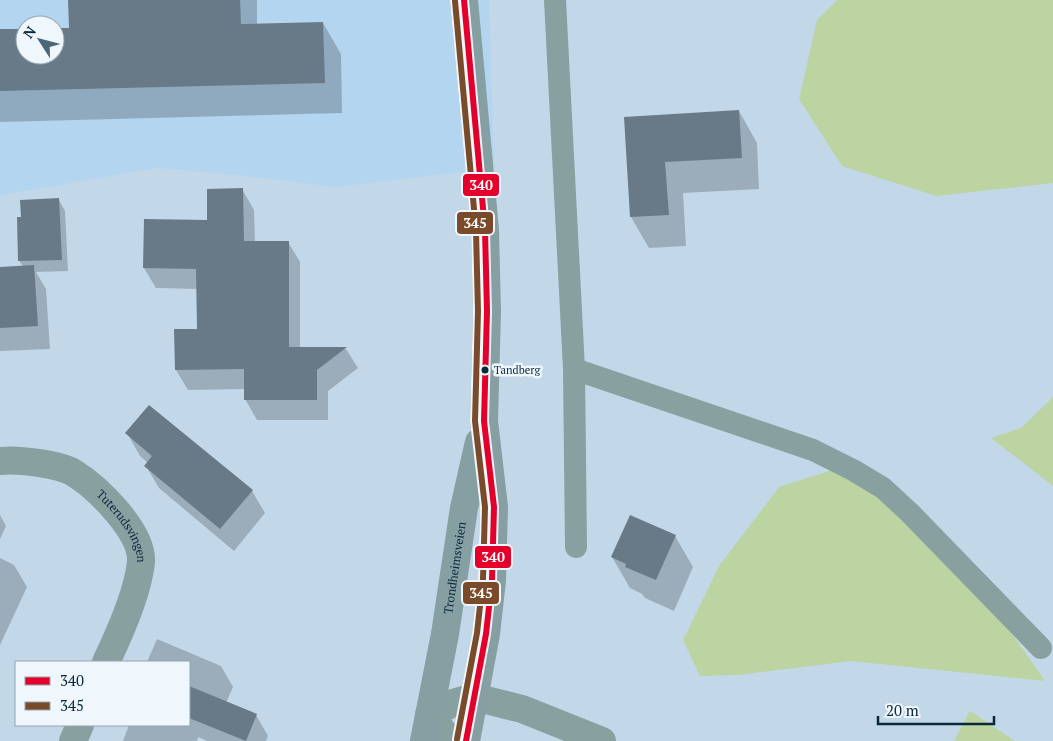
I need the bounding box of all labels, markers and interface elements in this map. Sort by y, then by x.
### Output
north arrow [15,15,65,65]
text: N [18,22,40,42]
line badge: 340 [462,173,500,197]
text: 340 [469,175,493,194]
line badge: 345 [456,211,494,235]
text: 345 [463,213,487,232]
place label: Tandberg [494,363,540,377]
marker: Tandberg [480,365,490,375]
street label: Tuterudsvingen [94,486,149,563]
street label: Trondheimsveien [440,521,469,615]
line badge: 340 [474,545,512,569]
text: 340 [481,547,505,566]
line badge: 345 [462,581,500,605]
text: 345 [469,583,493,602]
legend [15,661,190,726]
text: 340 [60,670,84,690]
scale bar [878,694,994,726]
text: 345 [60,695,84,715]
text: 20 m [886,700,919,720]

